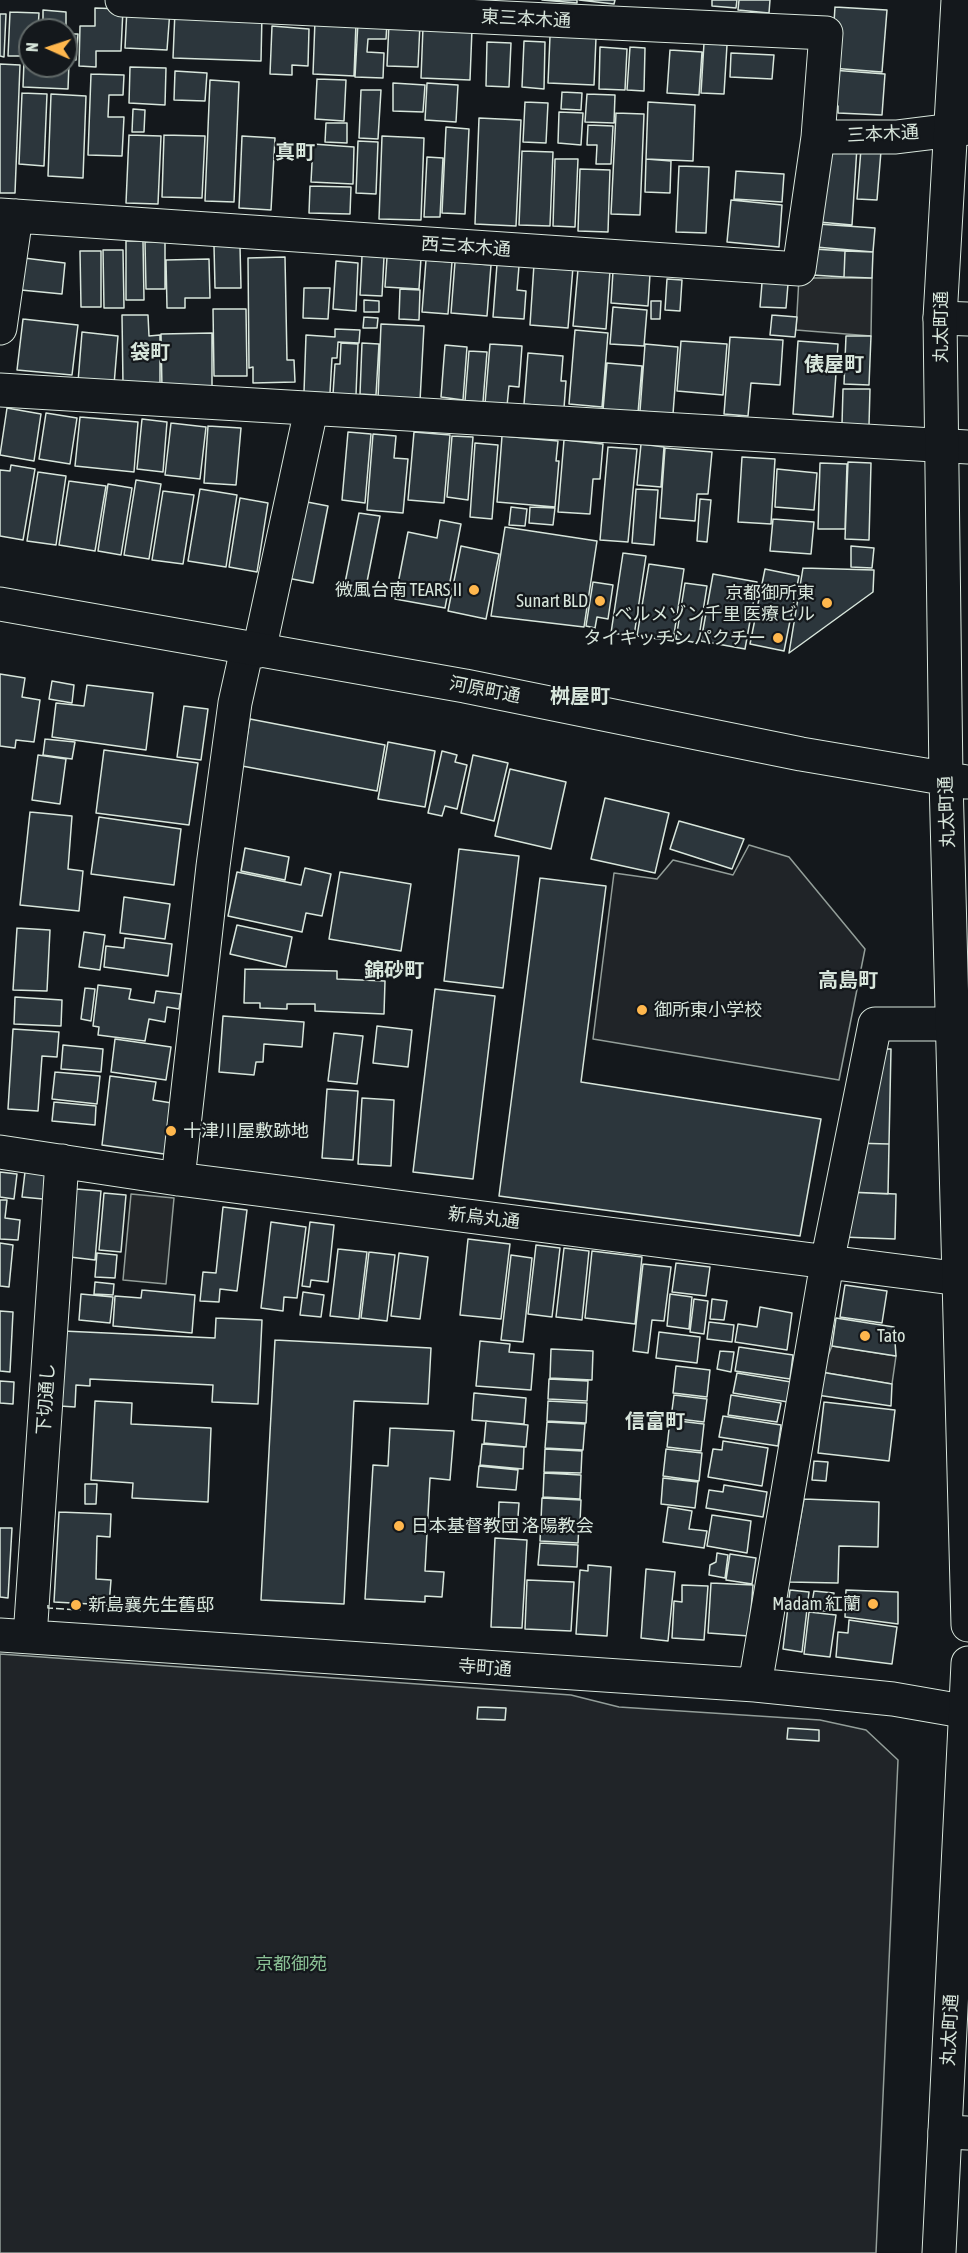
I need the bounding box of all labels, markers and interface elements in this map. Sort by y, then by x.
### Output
street label: 東三本木通 [480,6,572,32]
north arrow [18,18,78,78]
text: N [23,42,41,52]
street label: 三本木通 [846,121,920,147]
district label: 真町 [275,141,315,165]
street label: 西三本木通 [420,233,512,261]
street label: 丸太町通 [930,291,952,363]
district label: 袋町 [130,341,170,365]
district label: 俵屋町 [804,353,864,377]
place label: 微風台南 TEARS II [335,579,462,601]
place label: 京都御所東 ベルメゾン千里 医療ビル [615,582,815,624]
marker: 微風台南 TEARS II [467,583,481,597]
place label: Sunart BLD [516,590,588,612]
marker: Sunart BLD [593,594,607,608]
marker: 京都御所東 ベルメゾン千里 医療ビル [820,596,834,610]
place label: タイキッチン パクチー [584,627,766,649]
marker: タイキッチン パクチー [771,631,785,645]
street label: 河原町通 [448,673,522,707]
district label: 桝屋町 [550,685,610,709]
street label: 丸太町通 [935,776,959,848]
district label: 錦砂町 [364,959,424,983]
district label: 高島町 [818,969,878,993]
place label: 御所東小学校 [654,999,762,1021]
marker: 御所東小学校 [635,1003,649,1017]
place label: 十津川屋敷跡地 [183,1120,309,1142]
marker: 十津川屋敷跡地 [164,1124,178,1138]
street label: 新烏丸通 [447,1203,521,1233]
place label: Tato [877,1325,905,1347]
marker: Tato [858,1329,872,1343]
street label: 下切通し [33,1362,59,1436]
district label: 信富町 [625,1410,685,1434]
place label: 日本基督教団 洛陽教会 [411,1515,593,1537]
marker: 日本基督教団 洛陽教会 [392,1519,406,1533]
place label: Madam 紅蘭 [772,1593,861,1615]
place label: 新島襄先生舊邸 [88,1594,214,1616]
marker: Madam 紅蘭 [866,1597,880,1611]
marker: 新島襄先生舊邸 [69,1598,83,1612]
street label: 寺町通 [457,1655,513,1681]
park label: 京都御苑 [255,1953,327,1975]
street label: 丸太町通 [937,1993,963,2067]

